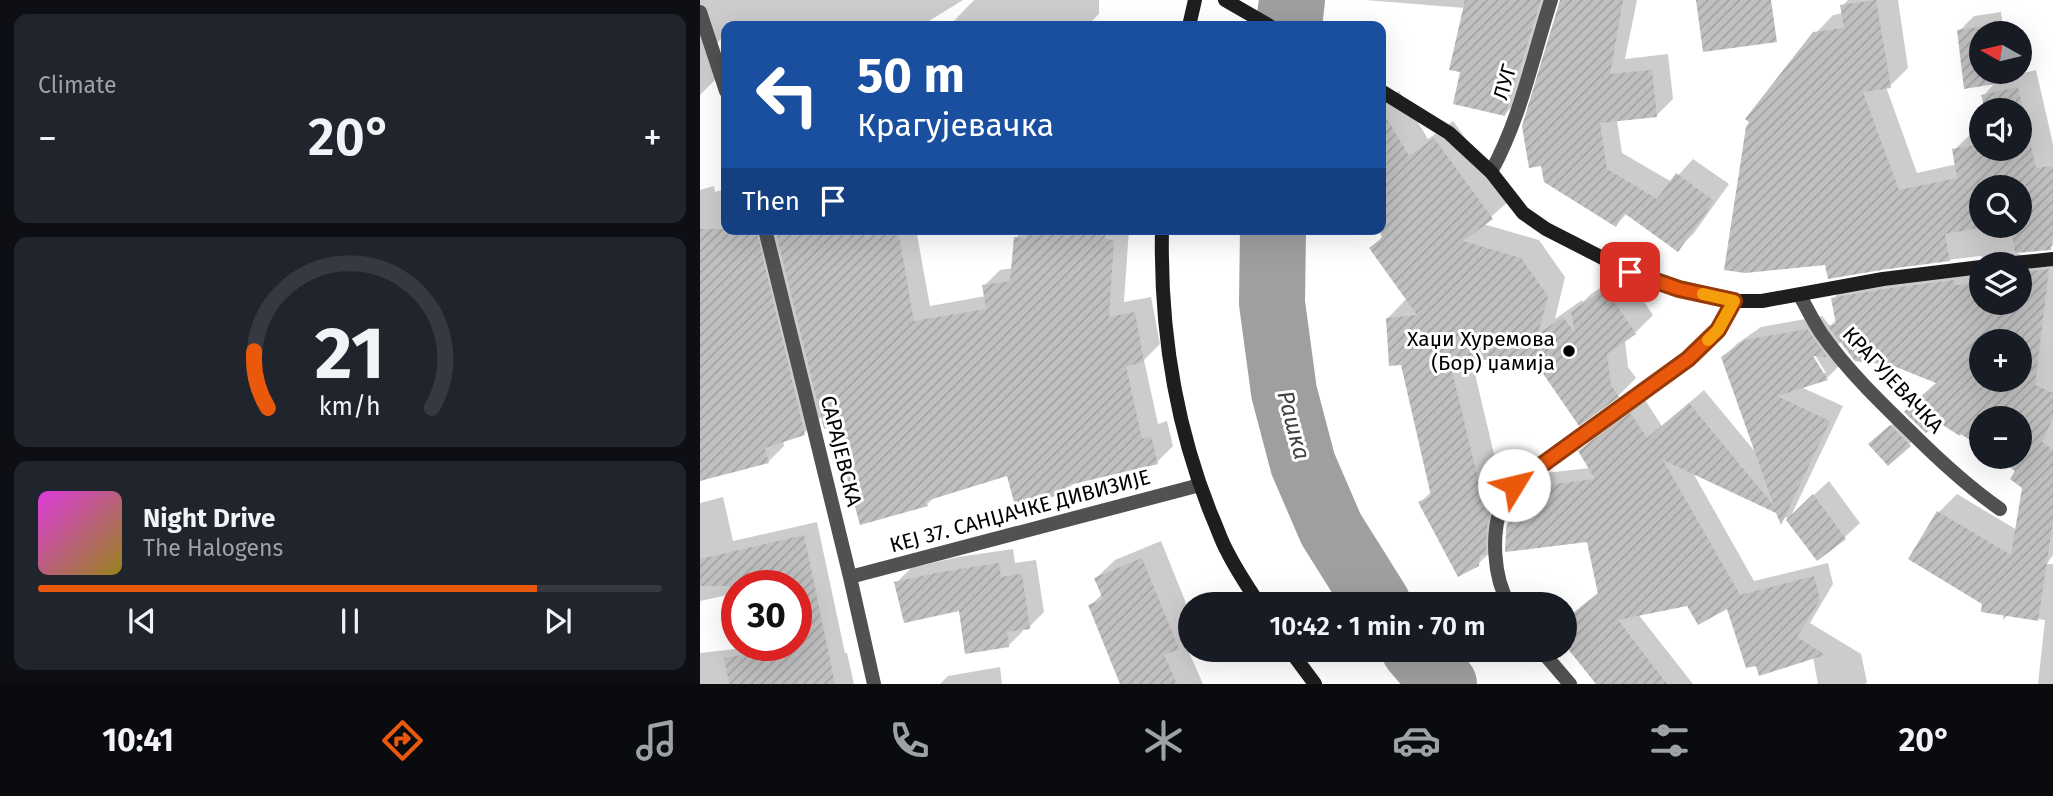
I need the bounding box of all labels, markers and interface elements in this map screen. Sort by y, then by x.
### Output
north arrow [1969,21,2032,84]
map controls [1969,21,2032,469]
text: 50 m [857,46,965,105]
icon: left [742,49,833,140]
street label: ЛУГ [1488,61,1523,103]
text: Climate [38,71,117,99]
button: sound [1969,98,2032,161]
text: 20° [308,106,392,169]
text: Крагујевачка [857,106,1054,144]
text: − [38,115,57,161]
text: + [643,115,662,161]
button: search [1969,175,2032,238]
icon: arrive [814,182,852,220]
text: Then [742,186,800,217]
pin [1600,242,1660,302]
button: layers [1969,252,2032,315]
icon: arrive [1611,253,1649,291]
text: 21 [315,310,385,397]
street label: КРАГУЈЕВАЧКА [1837,321,1949,439]
place label: Хаџи Хуремова (Бор) џамија [1407,326,1555,376]
button: + [1969,329,2032,392]
marker: Хаџи Хуремова (Бор) џамија [1561,343,1577,359]
water label: Рашка [1271,387,1317,463]
text: km/h [319,392,381,422]
street label: САРАЈЕВСКА [815,393,867,509]
button: − [1969,406,2032,469]
position arrow [1477,448,1551,522]
street label: КЕЈ 37. САНЏАЧКЕ ДИВИЗИЈЕ [887,464,1153,558]
text: Night Drive [143,503,275,534]
text: The Halogens [143,534,283,562]
speed limit sign: 30 [721,570,812,661]
icon: previous [123,602,161,640]
icon: pause [331,602,369,640]
icon: next [539,602,577,640]
text: 10:42 · 1 min · 70 m [1270,611,1485,642]
icon: directions [378,716,427,765]
icon: music [632,716,681,765]
icon: phone [885,716,934,765]
icon: climate [1139,716,1188,765]
icon: car [1392,716,1441,765]
icon: filters [1645,716,1694,765]
text: 10:41 [102,721,174,759]
text: 20° [1899,721,1951,759]

